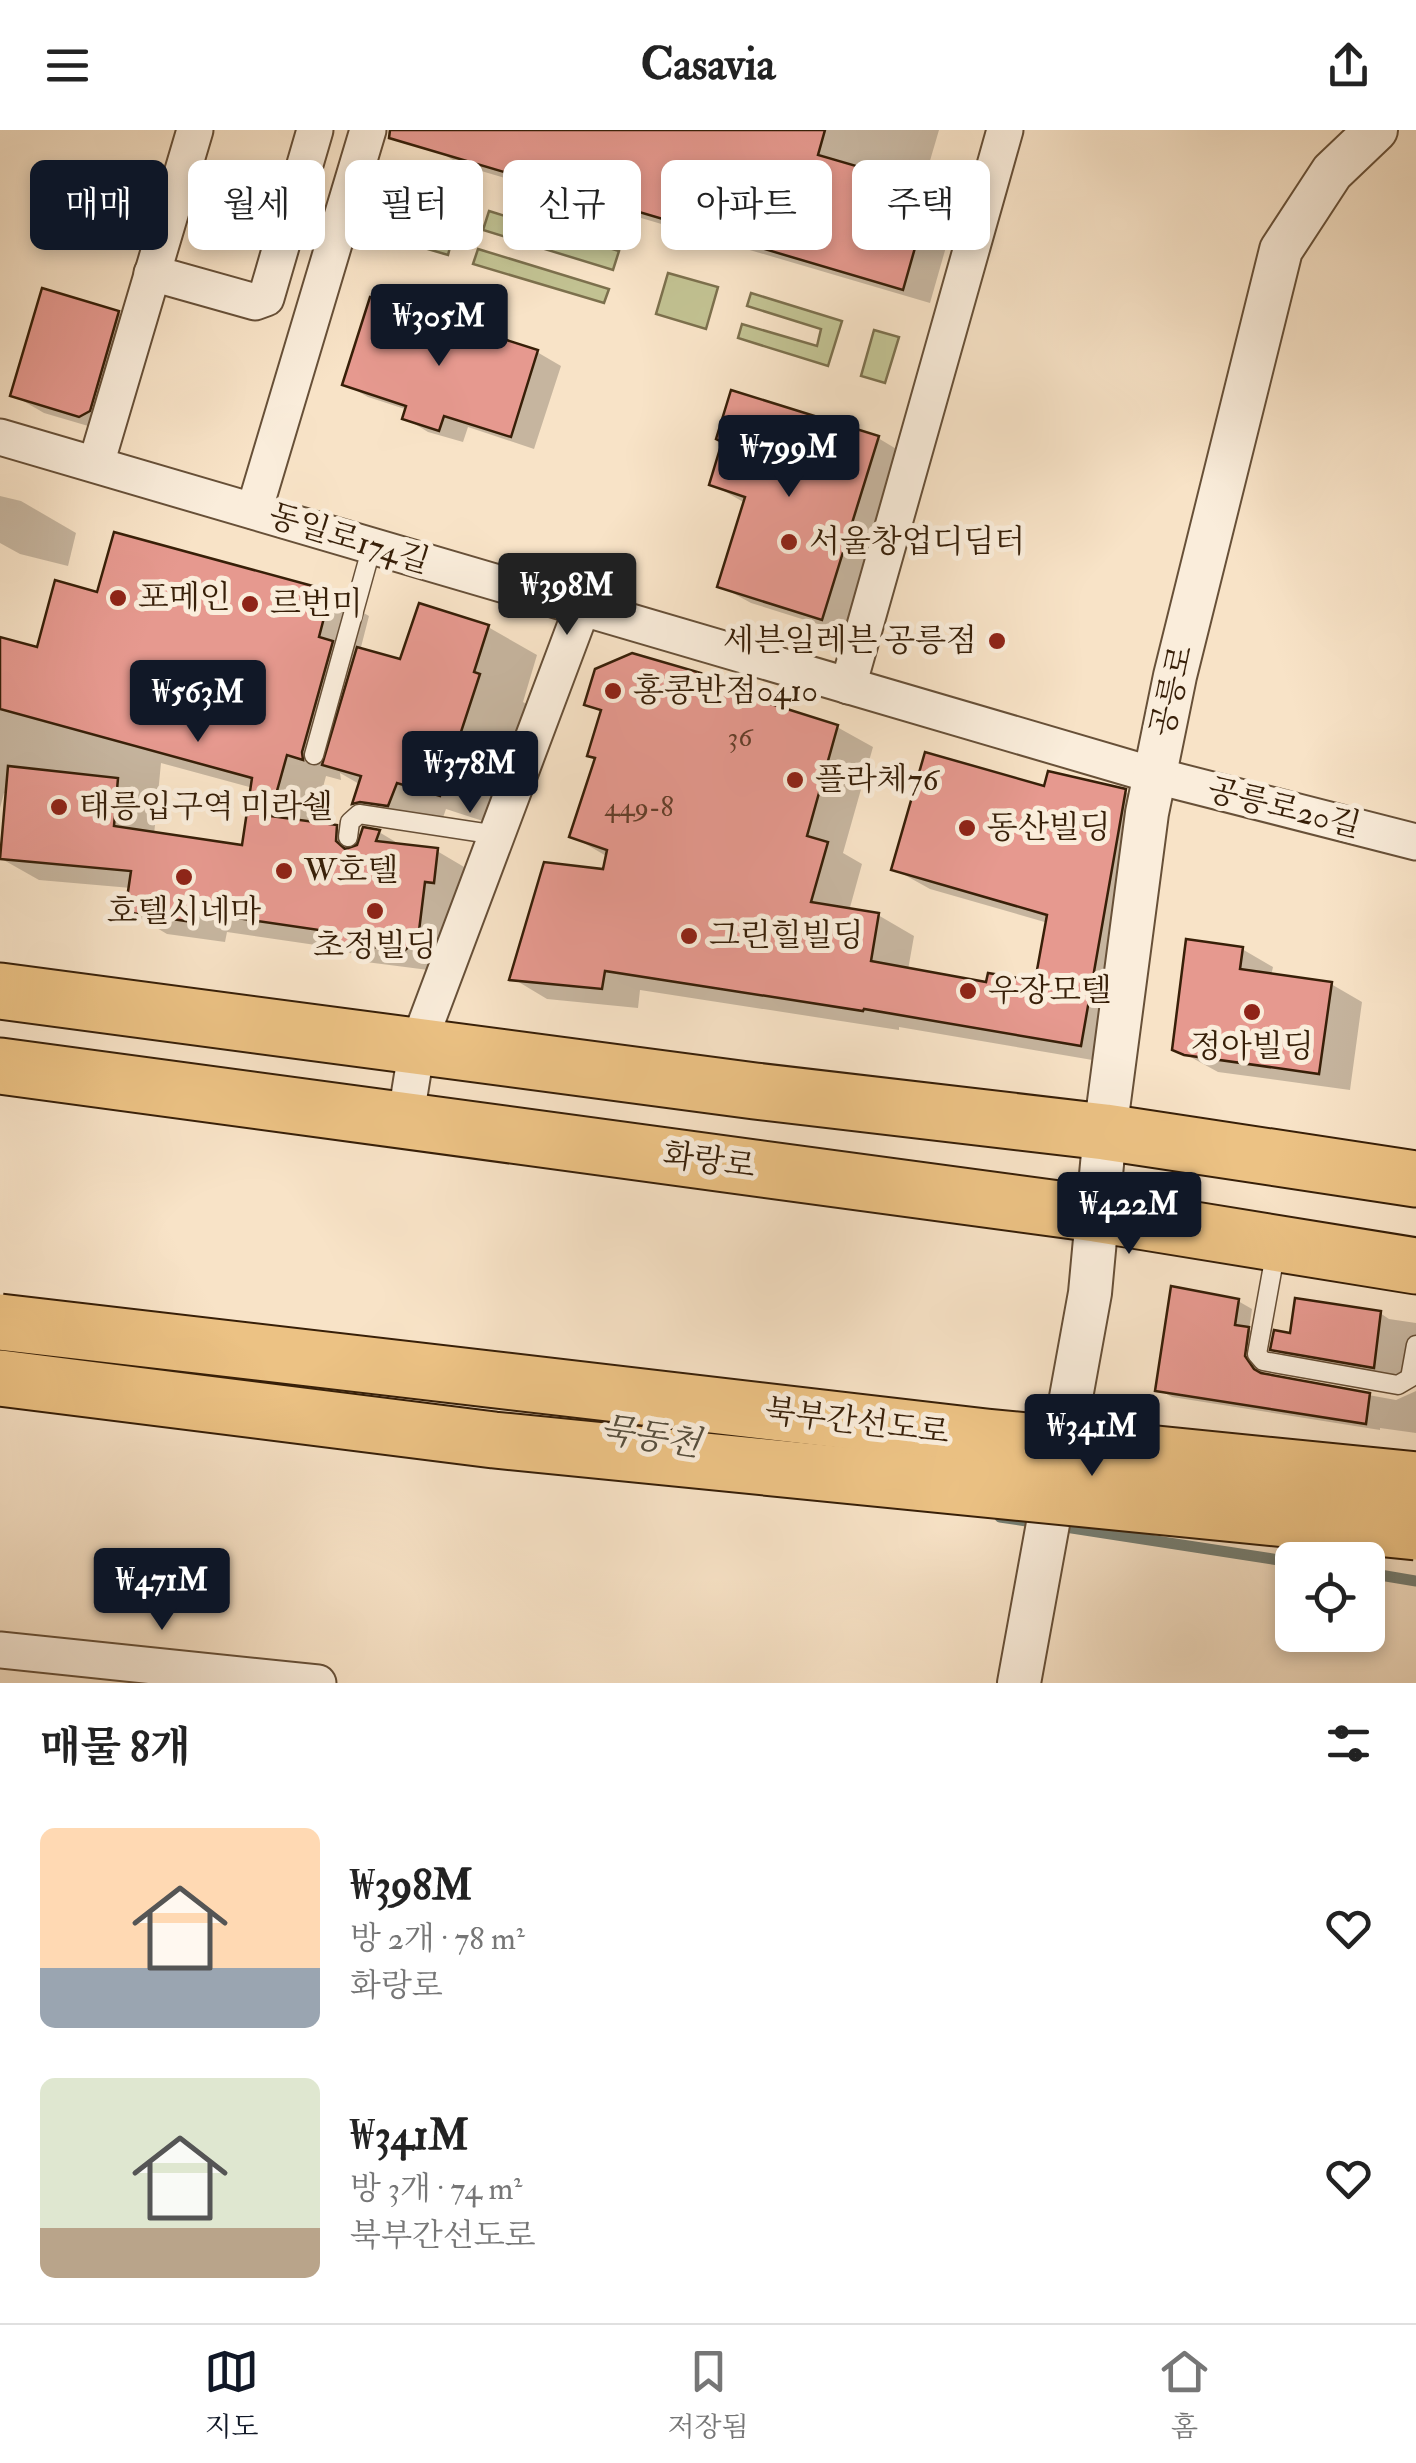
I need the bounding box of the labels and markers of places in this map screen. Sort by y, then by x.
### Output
pin: ₩305M [369,284,509,369]
pin: ₩799M [719,415,859,500]
place label: 서울창업디딤터 [809,522,1025,562]
marker: 서울창업디딤터 [778,531,800,553]
pin: ₩398M [497,553,637,638]
place label: 포메인 [138,578,231,618]
place label: 르번미 [270,584,363,624]
marker: 포메인 [107,587,129,609]
marker: 르번미 [239,593,261,615]
place label: 세븐일레븐 공릉점 [723,621,977,661]
marker: 세븐일레븐 공릉점 [986,630,1008,652]
pin: ₩563M [128,660,268,745]
place label: 홍콩반점0410 [633,671,818,711]
marker: 홍콩반점0410 [602,680,624,702]
pin: ₩378M [400,731,540,816]
place label: 플라체76 [815,760,940,800]
marker: 플라체76 [784,769,806,791]
place label: 태릉입구역 미라쉘 [79,787,333,827]
marker: 태릉입구역 미라쉘 [48,796,70,818]
place label: 동산빌딩 [987,808,1111,848]
marker: 동산빌딩 [956,817,978,839]
place label: W호텔 [303,851,398,891]
marker: W호텔 [273,860,295,882]
marker: 호텔시네마 [173,866,195,888]
place label: 호텔시네마 [107,892,261,932]
marker: 초정빌딩 [364,900,386,922]
place label: 그린힐빌딩 [709,916,864,956]
marker: 그린힐빌딩 [678,925,700,947]
place label: 초정빌딩 [313,926,437,966]
place label: 우장모텔 [988,971,1112,1011]
marker: 우장모텔 [957,980,979,1002]
marker: 정아빌딩 [1241,1001,1263,1023]
place label: 정아빌딩 [1190,1027,1314,1067]
pin: ₩422M [1059,1172,1199,1257]
pin: ₩341M [1022,1394,1162,1479]
pin: ₩471M [92,1548,232,1633]

